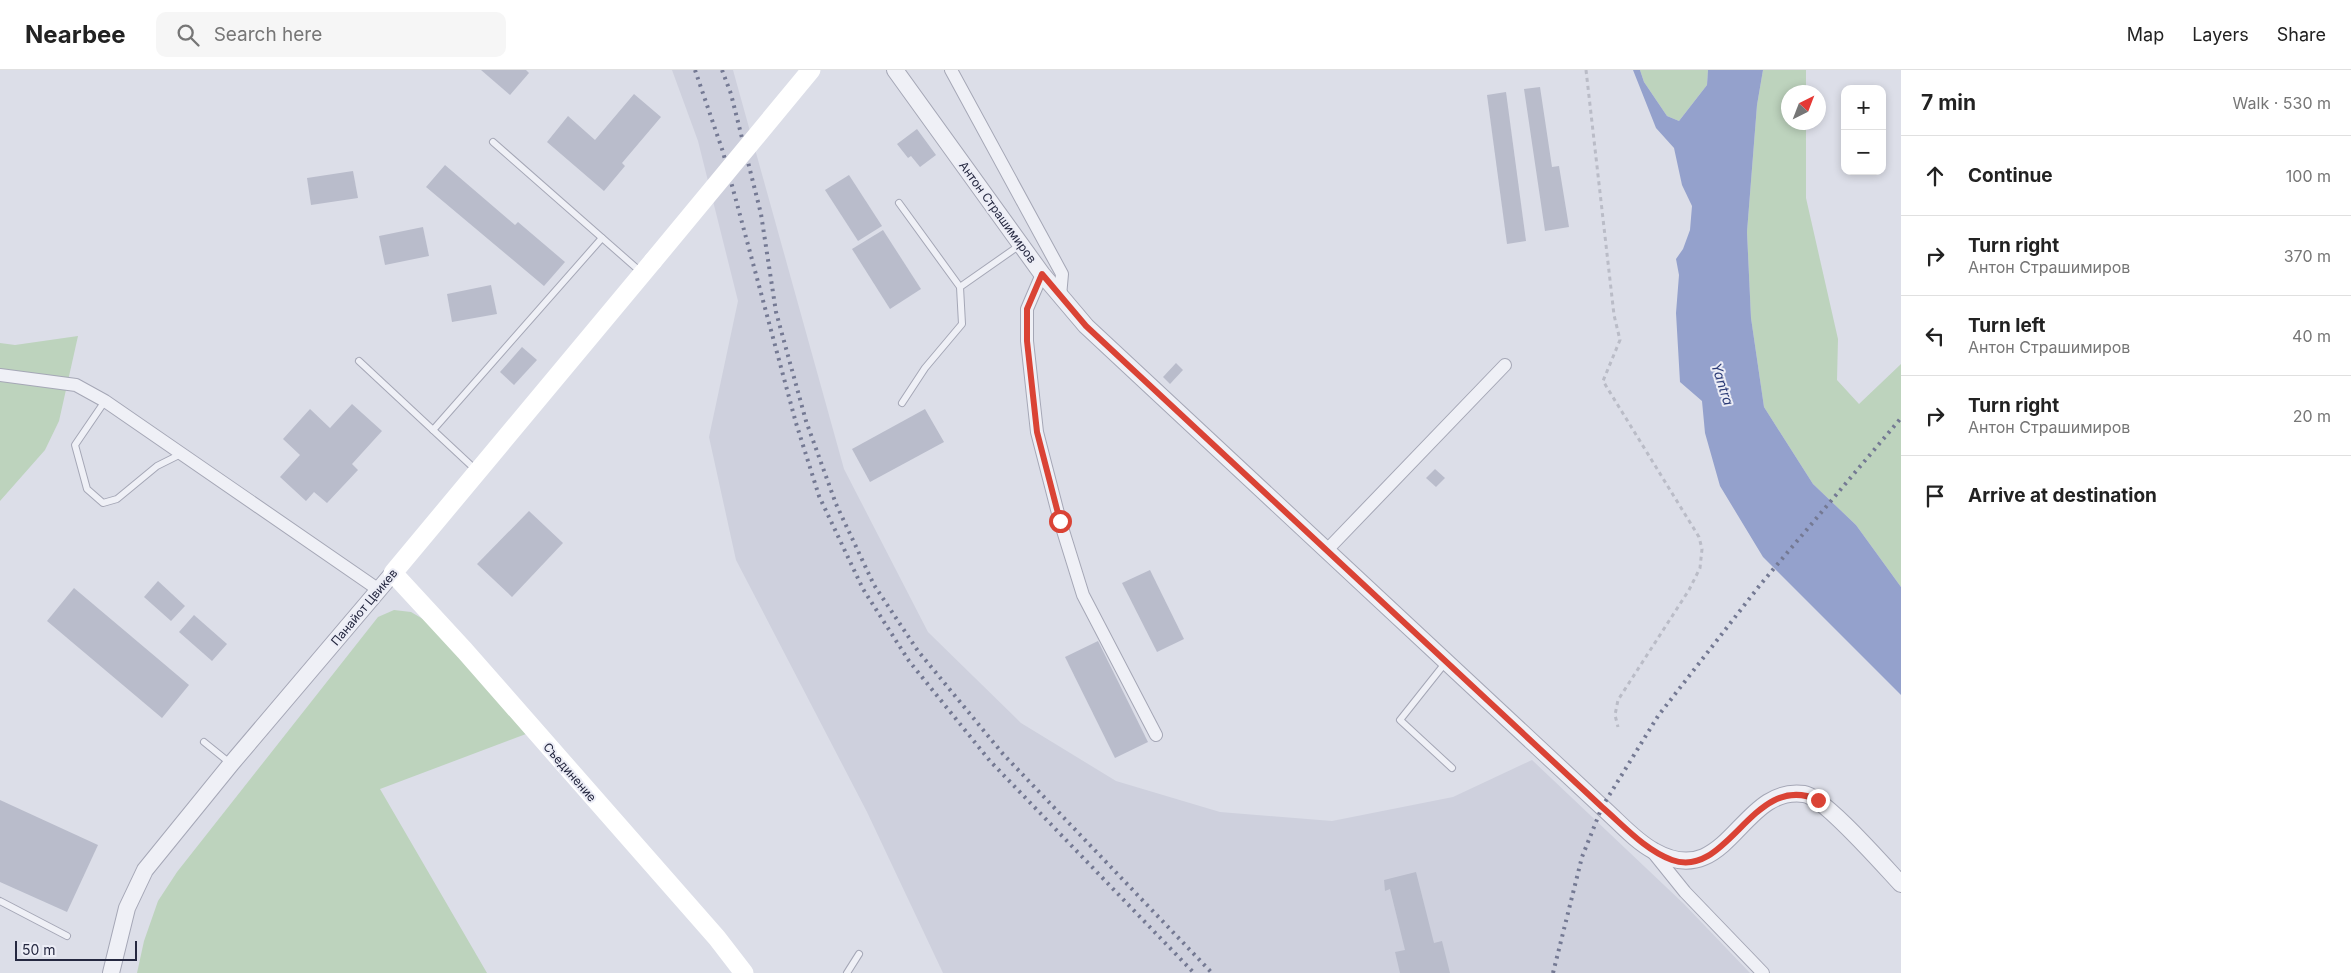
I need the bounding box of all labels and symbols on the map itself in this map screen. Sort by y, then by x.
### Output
north arrow [1781,85,1826,130]
street label: Антон Страшимиров [956,158,1040,266]
water label: Yantra [1708,361,1738,408]
route start [1049,510,1072,533]
street label: Панайот Цвикев [328,566,401,648]
street label: Съединение [540,739,600,805]
route end [1807,789,1830,812]
scale bar [15,938,138,961]

